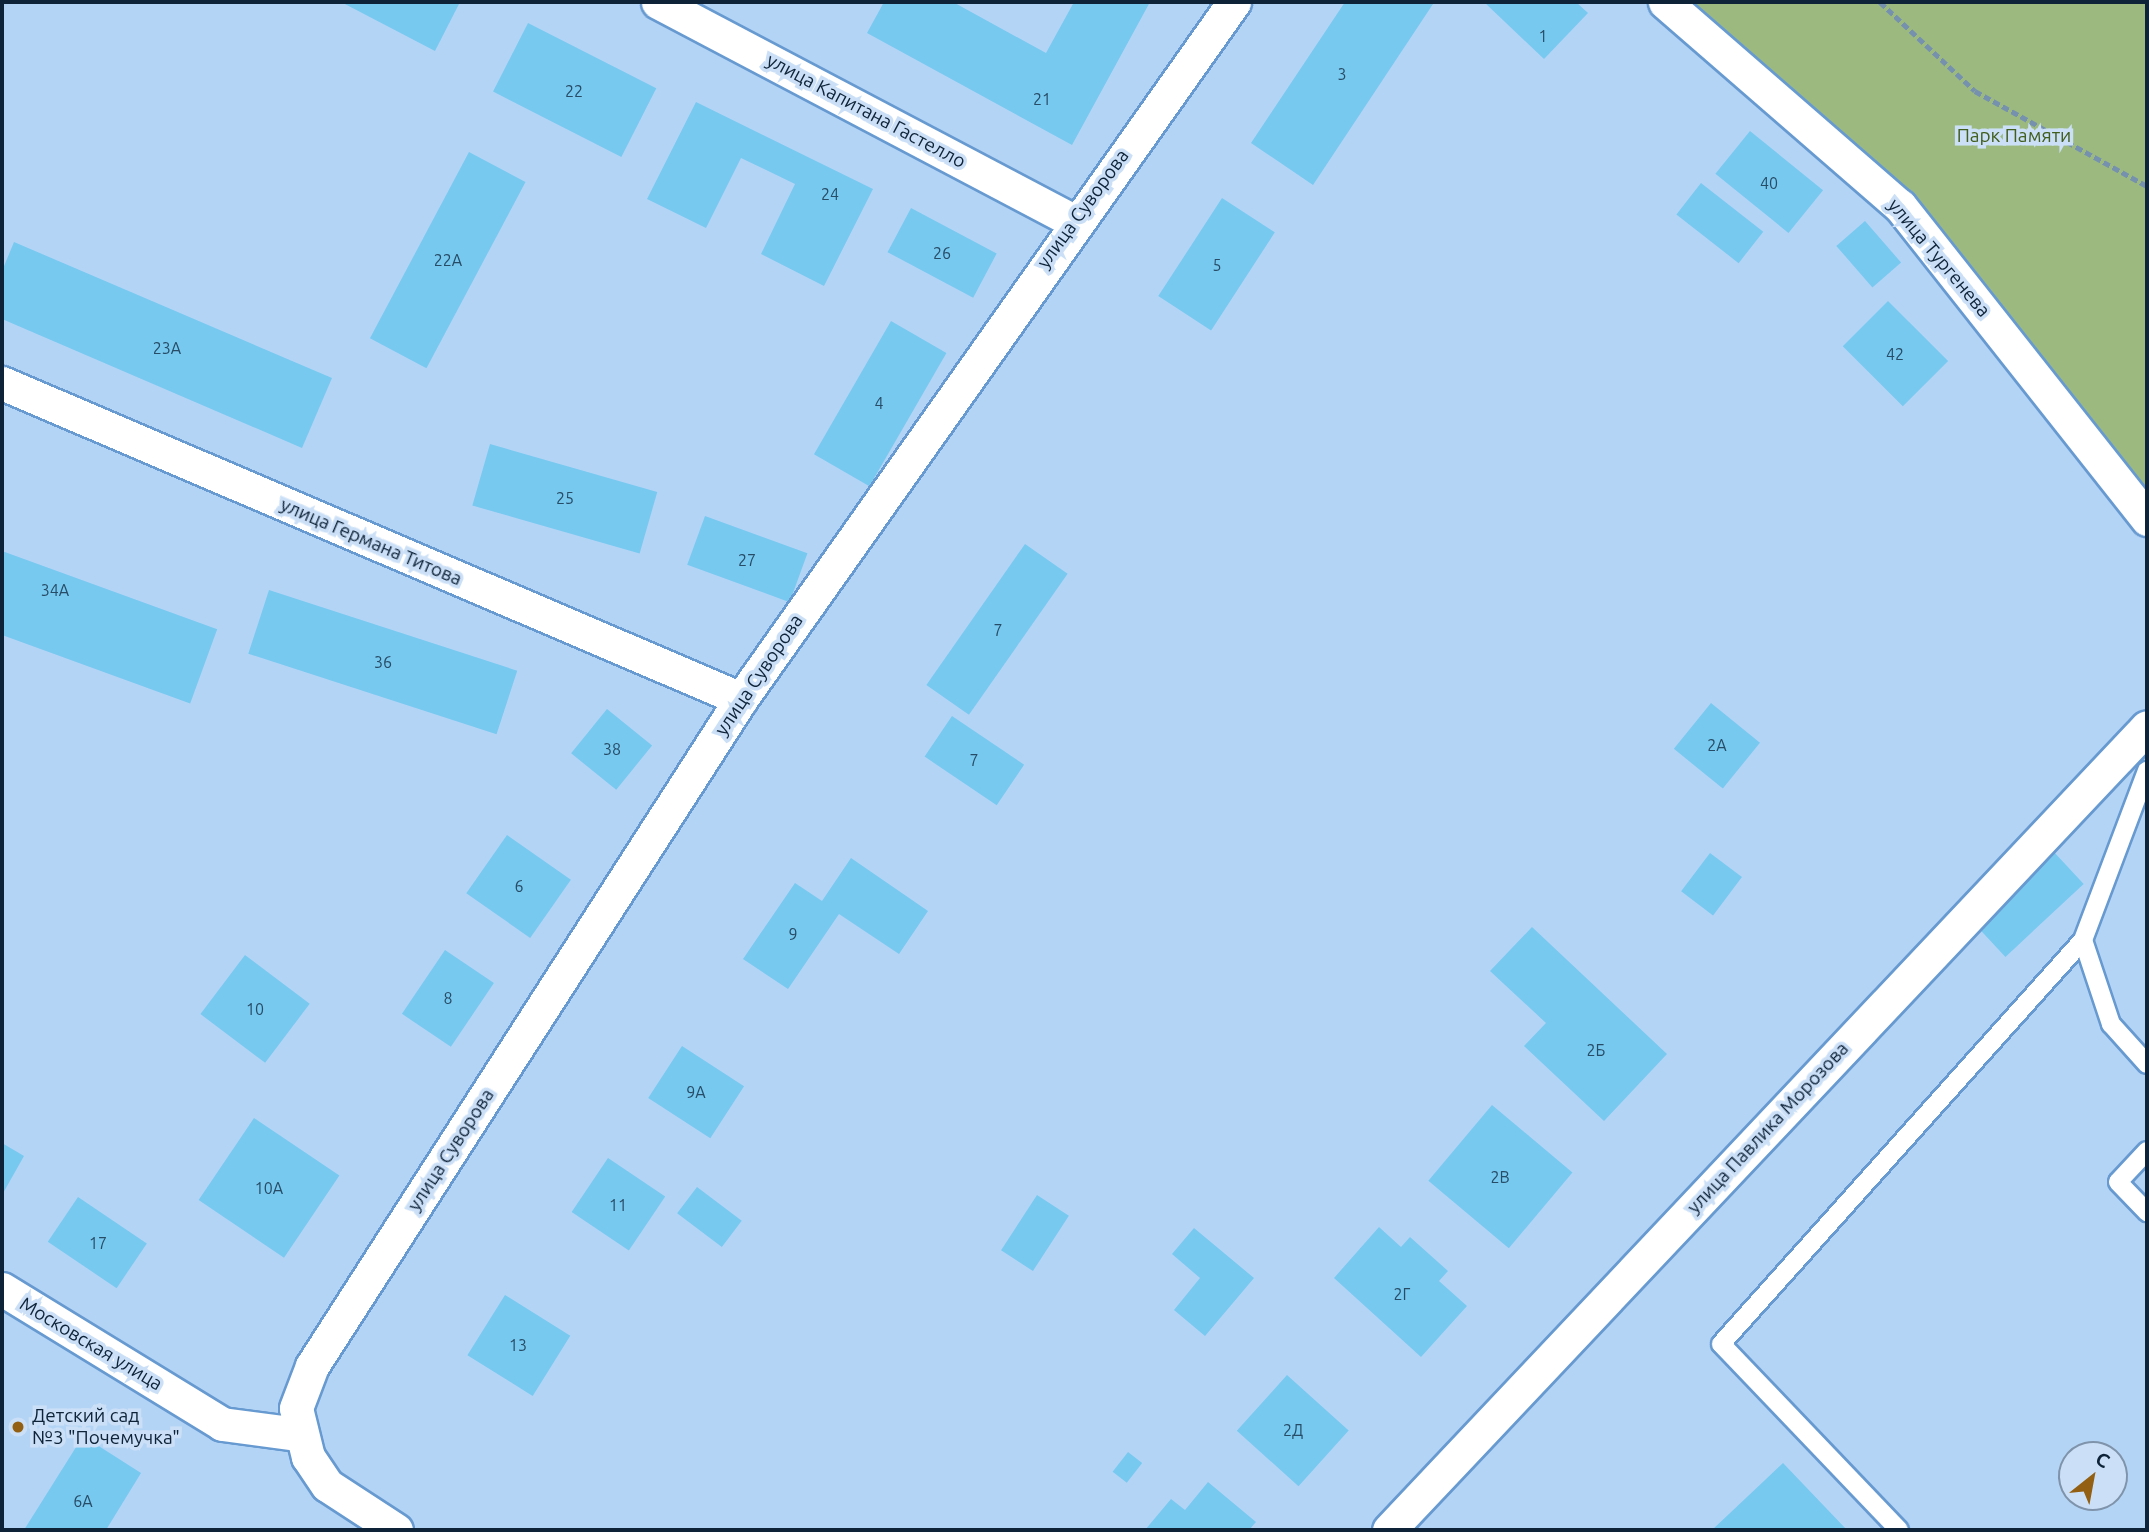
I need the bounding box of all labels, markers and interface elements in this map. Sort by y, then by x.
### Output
house number: 1 [1538,26,1548,46]
street label: улица Капитана Гастелло [763,49,969,173]
house number: 3 [1337,64,1347,84]
house number: 22 [565,81,583,101]
house number: 21 [1033,89,1051,109]
park label: Парк Памяти [1957,125,2071,147]
street label: улица Суворова [1032,145,1134,273]
house number: 40 [1760,173,1778,193]
house number: 24 [821,184,839,204]
street label: улица Тургенева [1883,194,1995,322]
house number: 26 [933,243,951,263]
house number: 22А [434,250,462,270]
house number: 5 [1212,255,1222,275]
house number: 23А [153,338,181,358]
house number: 42 [1886,344,1904,364]
house number: 4 [874,393,884,413]
house number: 25 [556,488,574,508]
street label: улица Германа Титова [277,493,465,591]
house number: 27 [738,550,756,570]
house number: 34А [41,580,69,600]
street label: улица Суворова [710,610,808,740]
house number: 7 [993,620,1003,640]
house number: 36 [374,652,392,672]
house number: 2А [1707,735,1727,755]
house number: 38 [603,739,621,759]
house number: 7 [969,750,979,770]
house number: 6 [514,876,524,896]
house number: 9 [788,924,798,944]
house number: 8 [443,988,453,1008]
house number: 10 [246,999,264,1019]
street label: улица Павлика Морозова [1683,1038,1853,1218]
house number: 2Б [1587,1040,1605,1060]
house number: 9А [686,1082,706,1102]
street label: улица Суворова [403,1085,499,1215]
house number: 2В [1490,1167,1510,1187]
house number: 10А [255,1178,283,1198]
house number: 11 [609,1195,627,1215]
house number: 17 [89,1233,107,1253]
house number: 2Г [1394,1284,1410,1304]
street label: Московская улица [16,1292,166,1396]
house number: 13 [509,1335,527,1355]
place label: Детский сад №3 "Почемучка" [32,1405,180,1449]
marker: Детский сад №3 "Почемучка" [10,1419,26,1435]
house number: 2Д [1283,1420,1303,1440]
north arrow [2058,1441,2128,1511]
text: С [2092,1447,2114,1472]
house number: 6А [73,1491,93,1511]

